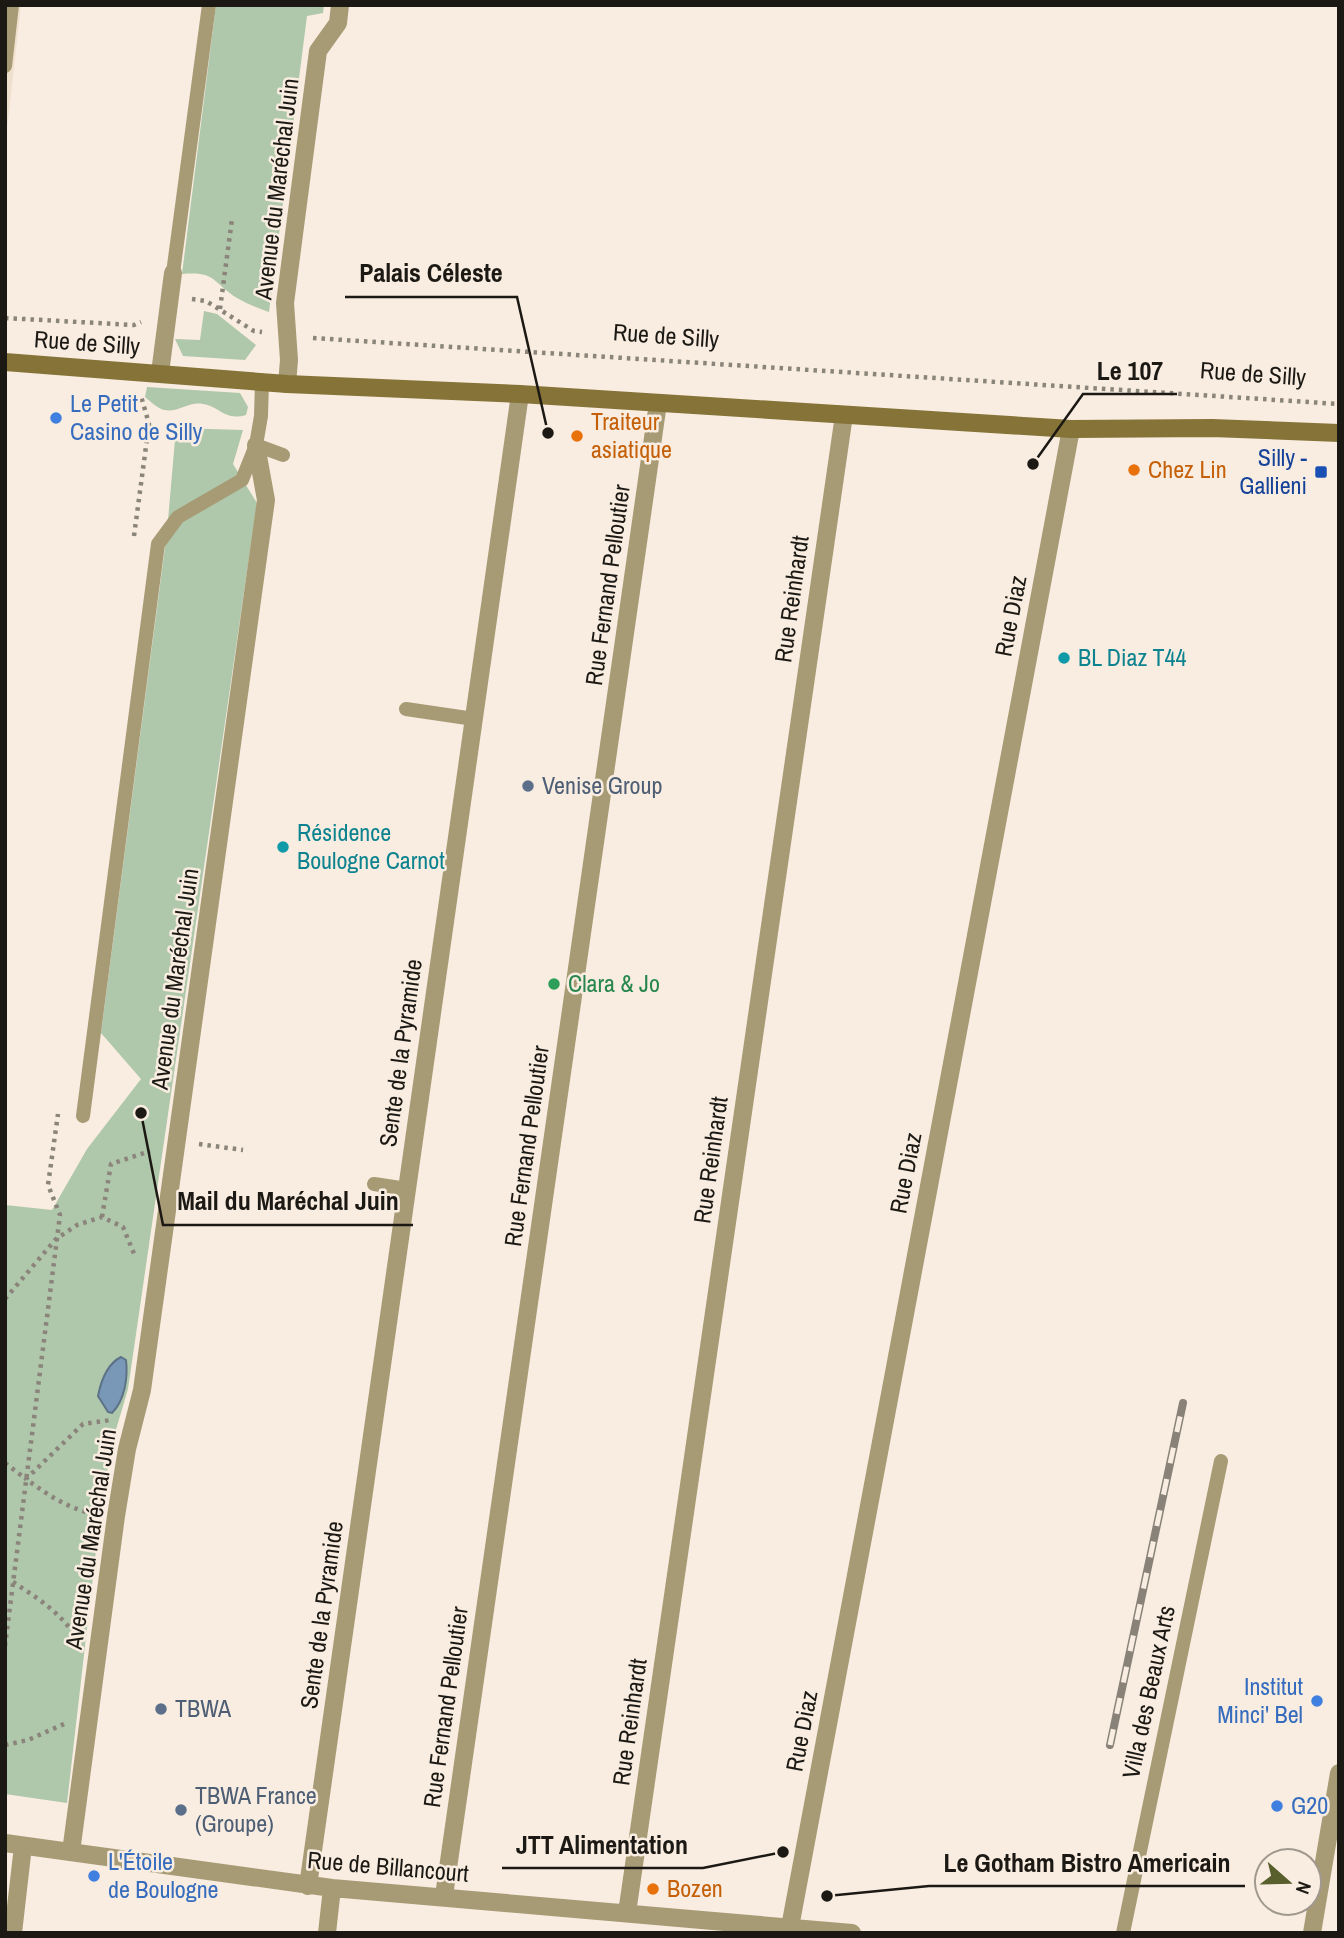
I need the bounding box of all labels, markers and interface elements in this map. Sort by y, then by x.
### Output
street label: Avenue du Maréchal Juin [246,76,305,302]
callout: Palais Céleste [345,250,517,297]
text: Palais Céleste [359,255,503,290]
street label: Rue de Silly [612,315,720,355]
street label: Rue de Silly [33,322,141,362]
callout: Le 107 [1083,347,1177,394]
text: Le 107 [1097,353,1163,388]
street label: Rue de Silly [1199,353,1307,393]
place label: Le Petit Casino de Silly [70,387,203,447]
place label: Traiteur asiatique [591,405,672,465]
marker: Le Petit Casino de Silly [48,410,64,426]
marker: Traiteur asiatique [569,428,585,444]
place label: Silly - Gallieni [1239,441,1307,501]
place label: Chez Lin [1148,453,1227,485]
marker: Chez Lin [1126,462,1142,478]
marker: Silly - Gallieni [1313,464,1329,480]
street label: Rue Fernand Pelloutier [577,482,637,687]
street label: Rue Reinhardt [766,533,816,664]
street label: Rue Diaz [986,572,1034,659]
place label: BL Diaz T44 [1078,641,1186,673]
marker: BL Diaz T44 [1056,650,1072,666]
place label: Venise Group [542,769,662,801]
marker: Venise Group [520,778,536,794]
place label: Résidence Boulogne Carnot [297,816,445,876]
marker: Résidence Boulogne Carnot [275,839,291,855]
street label: Avenue du Maréchal Juin [143,866,205,1092]
street label: Sente de la Pyramide [371,957,429,1149]
place label: Clara & Jo [568,967,660,999]
marker: Clara & Jo [546,976,562,992]
street label: Rue Fernand Pelloutier [496,1043,556,1248]
street label: Rue Reinhardt [685,1094,735,1225]
street label: Rue Diaz [881,1129,929,1216]
callout: Mail du Maréchal Juin [163,1178,413,1225]
text: Mail du Maréchal Juin [177,1183,399,1218]
street label: Avenue du Maréchal Juin [57,1426,123,1652]
street label: Sente de la Pyramide [292,1519,350,1711]
street label: Villa des Beaux Arts [1114,1602,1182,1781]
street label: Rue Fernand Pelloutier [415,1604,475,1809]
street label: Rue Reinhardt [604,1656,654,1787]
place label: Institut Minci' Bel [1217,1670,1304,1730]
street label: Rue Diaz [777,1687,825,1774]
place label: TBWA [175,1692,232,1724]
marker: Institut Minci' Bel [1309,1693,1325,1709]
marker: TBWA [153,1701,169,1717]
place label: TBWA France (Groupe) [195,1779,317,1839]
place label: G20 [1291,1789,1328,1821]
marker: G20 [1269,1798,1285,1814]
marker: TBWA France (Groupe) [173,1802,189,1818]
callout: JTT Alimentation [502,1821,703,1868]
text: JTT Alimentation [516,1827,688,1862]
callout: Le Gotham Bistro Americain [929,1839,1245,1886]
street label: Rue de Billancourt [306,1843,471,1889]
place label: L'Étoile de Boulogne [108,1845,219,1905]
text: Le Gotham Bistro Americain [943,1845,1231,1880]
north arrow [1253,1847,1323,1917]
marker: L'Étoile de Boulogne [86,1868,102,1884]
place label: Bozen [667,1872,723,1904]
text: N [1290,1878,1318,1898]
marker: Bozen [645,1881,661,1897]

